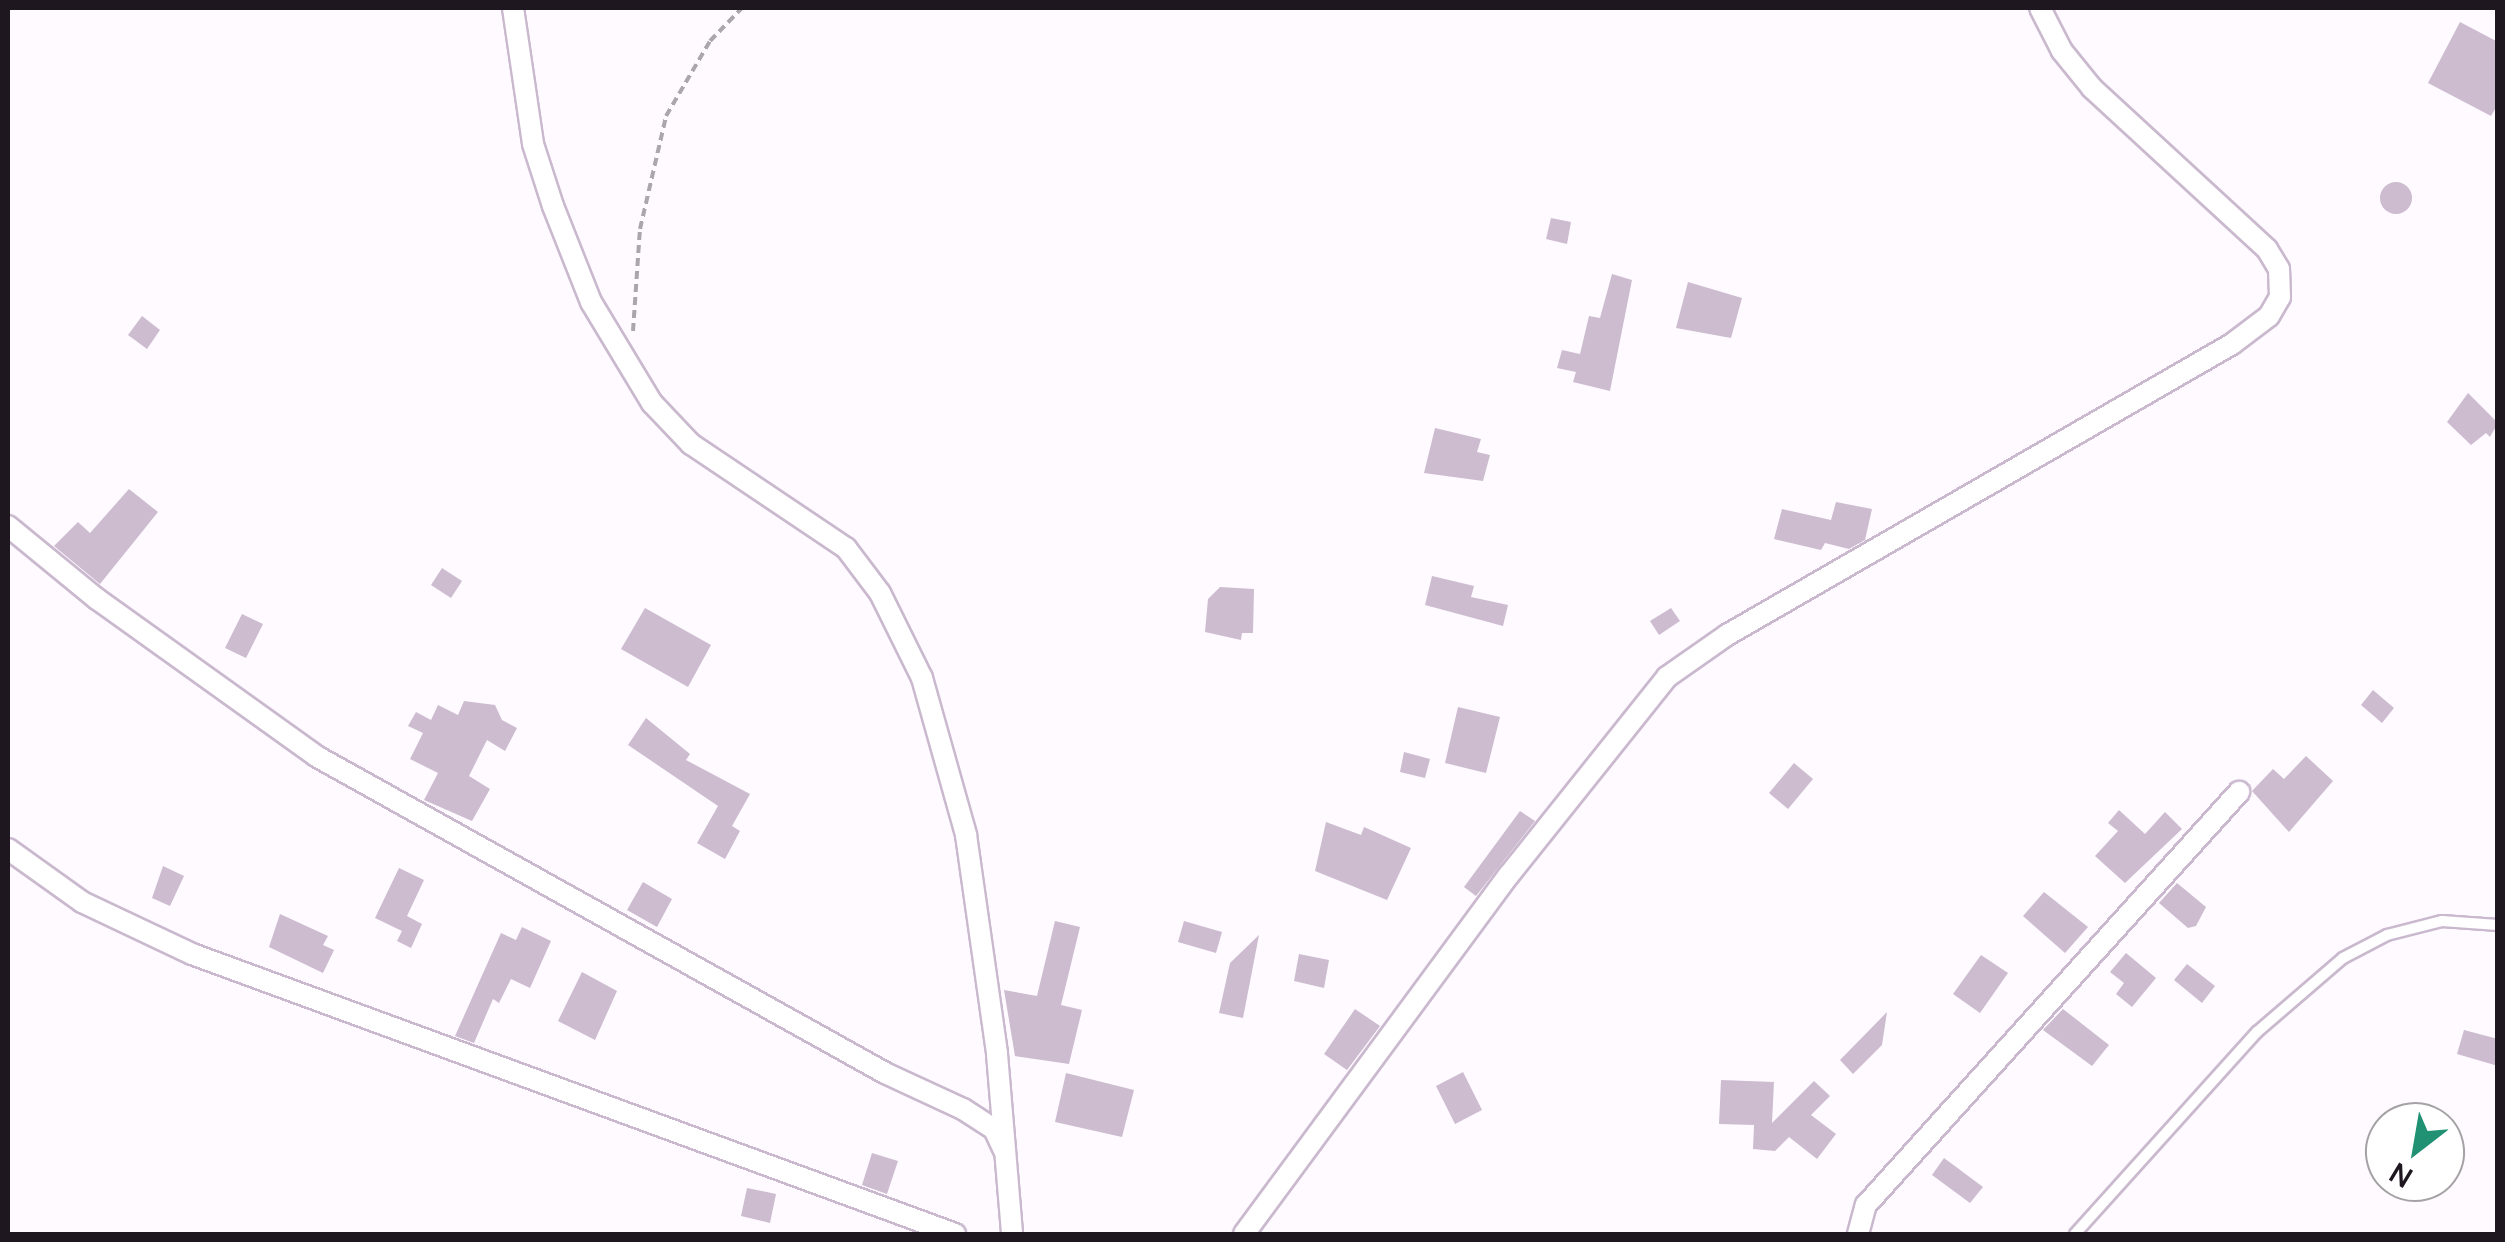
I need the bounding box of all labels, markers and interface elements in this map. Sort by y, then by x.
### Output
north arrow [2365,1102,2465,1202]
text: N [2382,1155,2419,1197]

